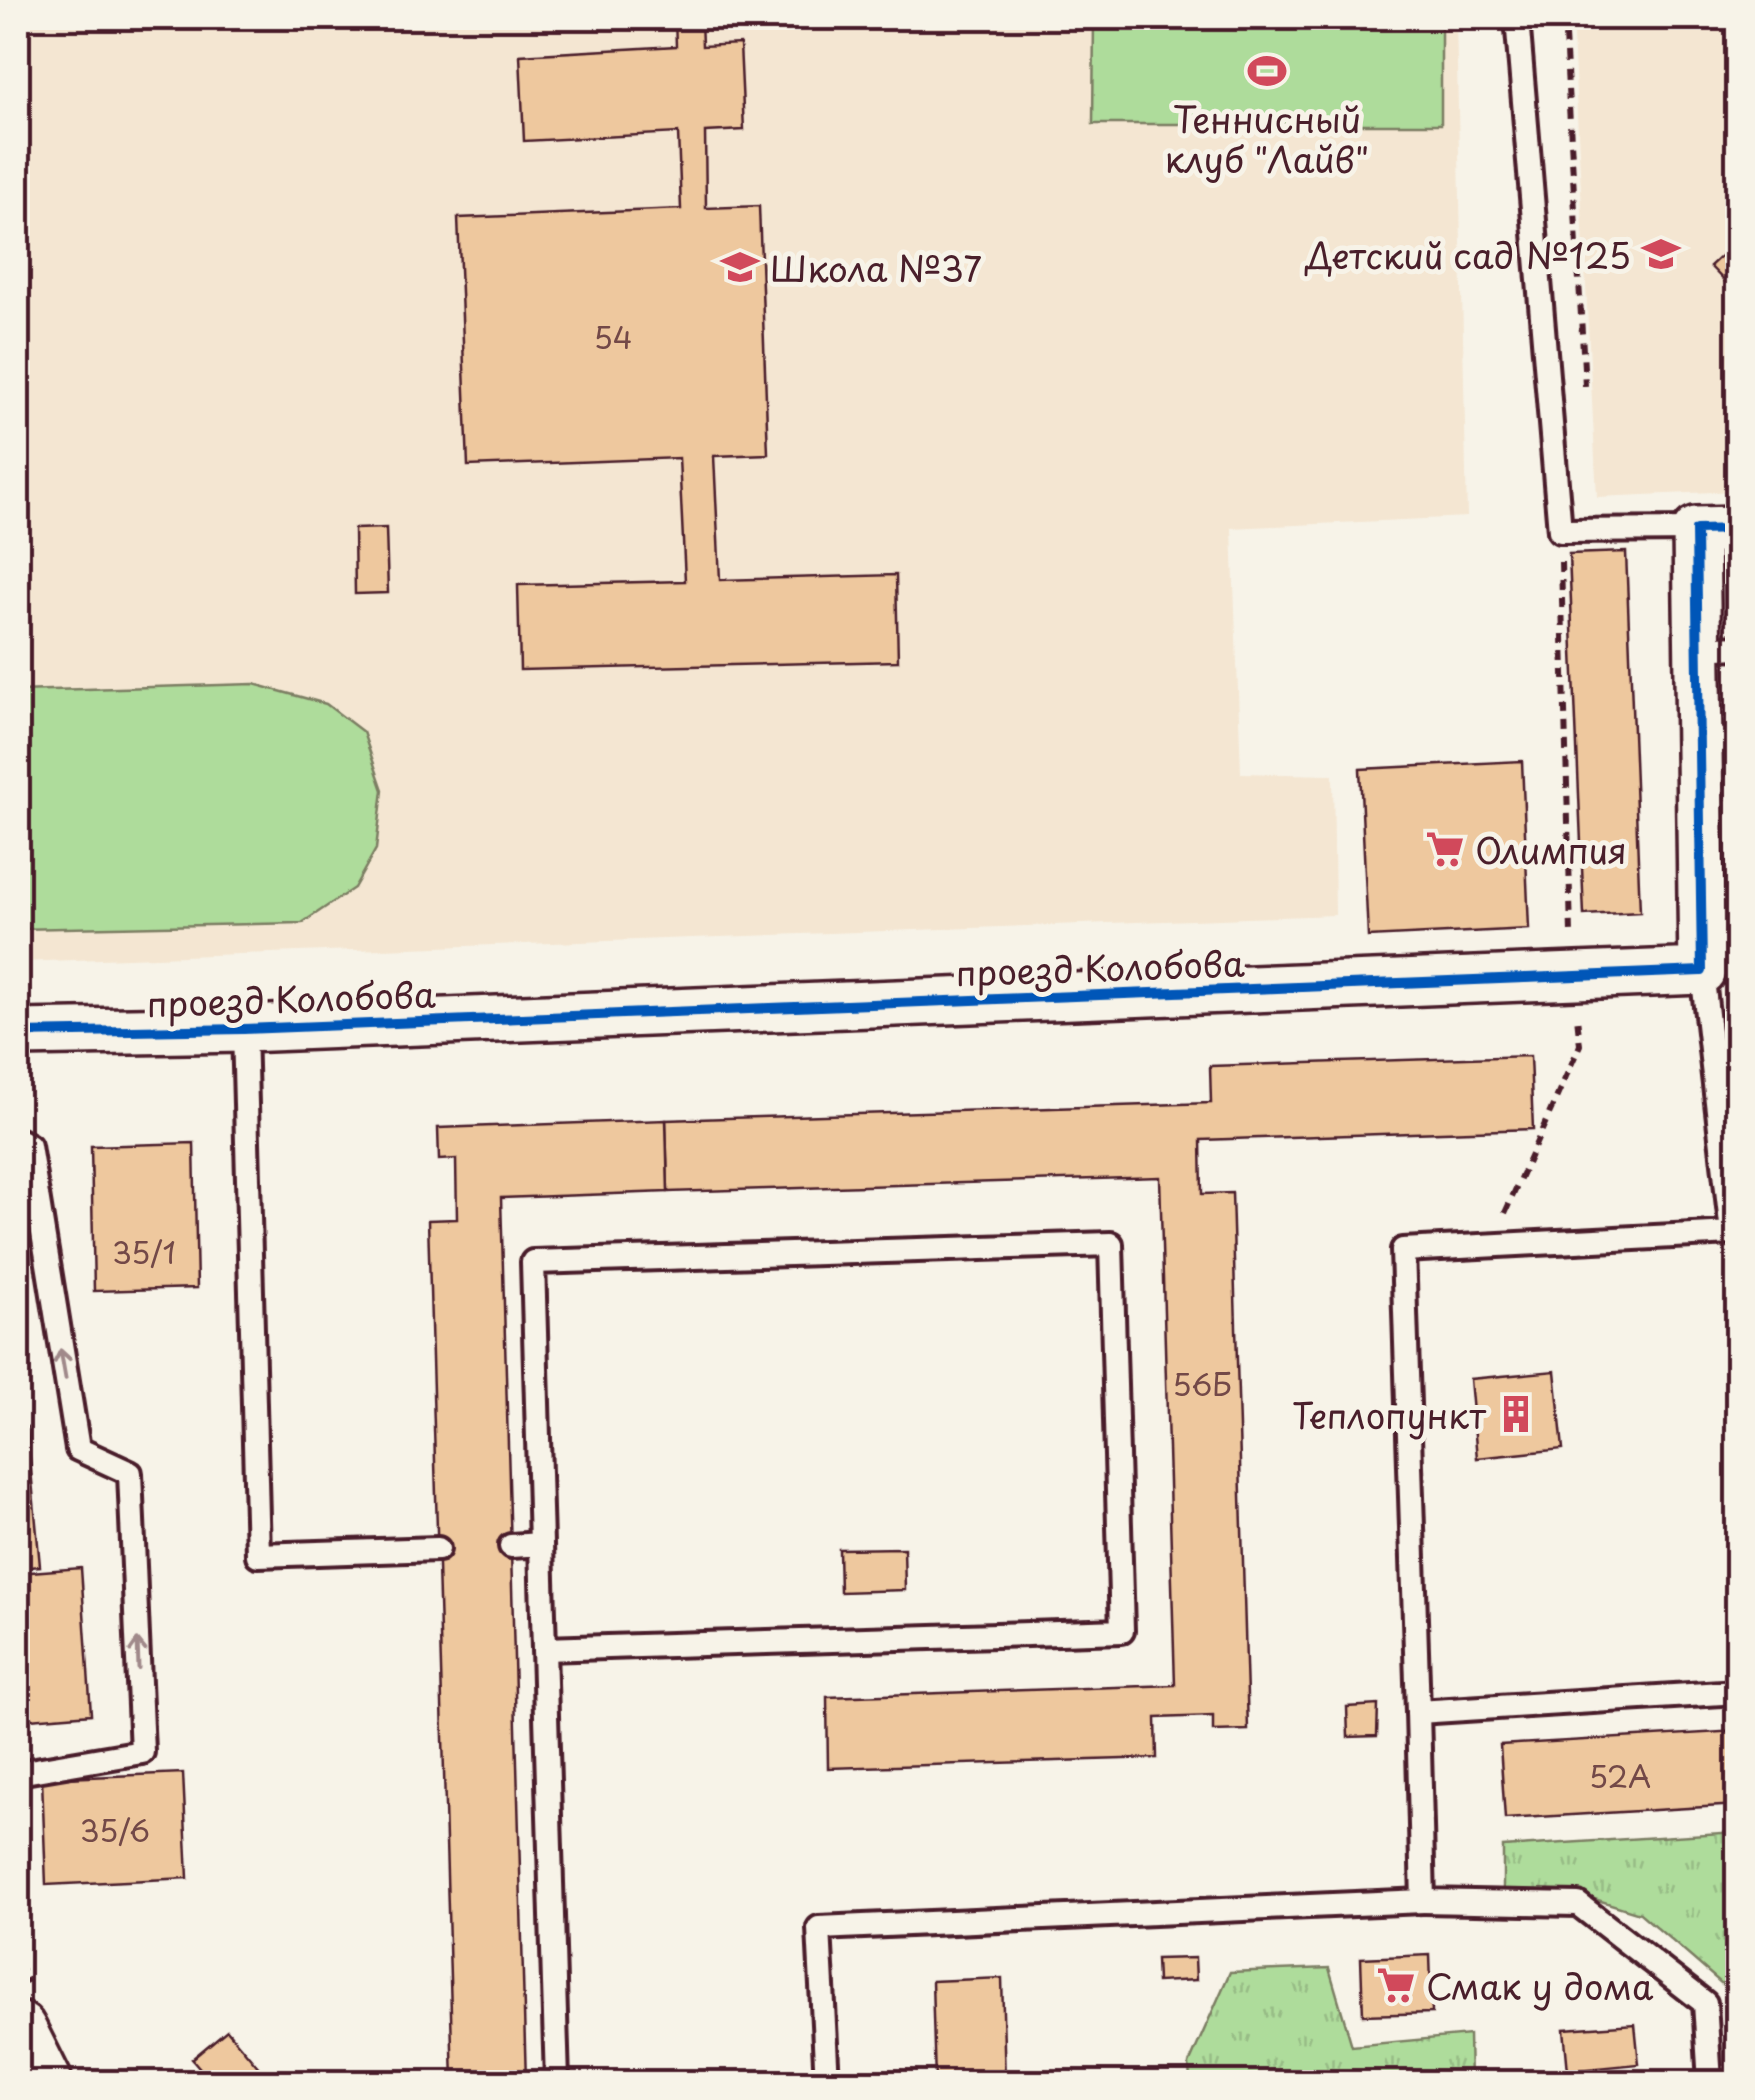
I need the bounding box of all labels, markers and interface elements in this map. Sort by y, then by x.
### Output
sports icon: Теннисный клуб "Лайв" [1246,50,1288,92]
place label: Теннисный клуб "Лайв" [1165,92,1369,185]
place label: Детский сад №125 [1304,228,1631,281]
school or university icon: Детский сад №125 [1640,233,1682,275]
place label: Школа №37 [770,241,982,294]
school or university icon: Школа №37 [719,246,761,288]
house number: 54 [593,314,633,359]
place label: Олимпия [1475,823,1627,876]
supermarket icon: Олимпия [1424,828,1466,870]
street label: проезд Колобова [954,935,1246,999]
street label: проезд Колобова [145,966,437,1030]
house number: 35/1 [112,1229,176,1274]
one-way arrow [54,1349,72,1381]
house number: 56Б [1172,1361,1232,1406]
place label: Теплопункт [1292,1388,1487,1441]
building icon: Теплопункт [1495,1393,1537,1435]
one-way arrow [128,1639,147,1671]
house number: 52А [1589,1753,1651,1798]
house number: 35/6 [80,1807,150,1852]
place label: Смак у дома [1426,1959,1654,2012]
supermarket icon: Смак у дома [1375,1964,1417,2006]

